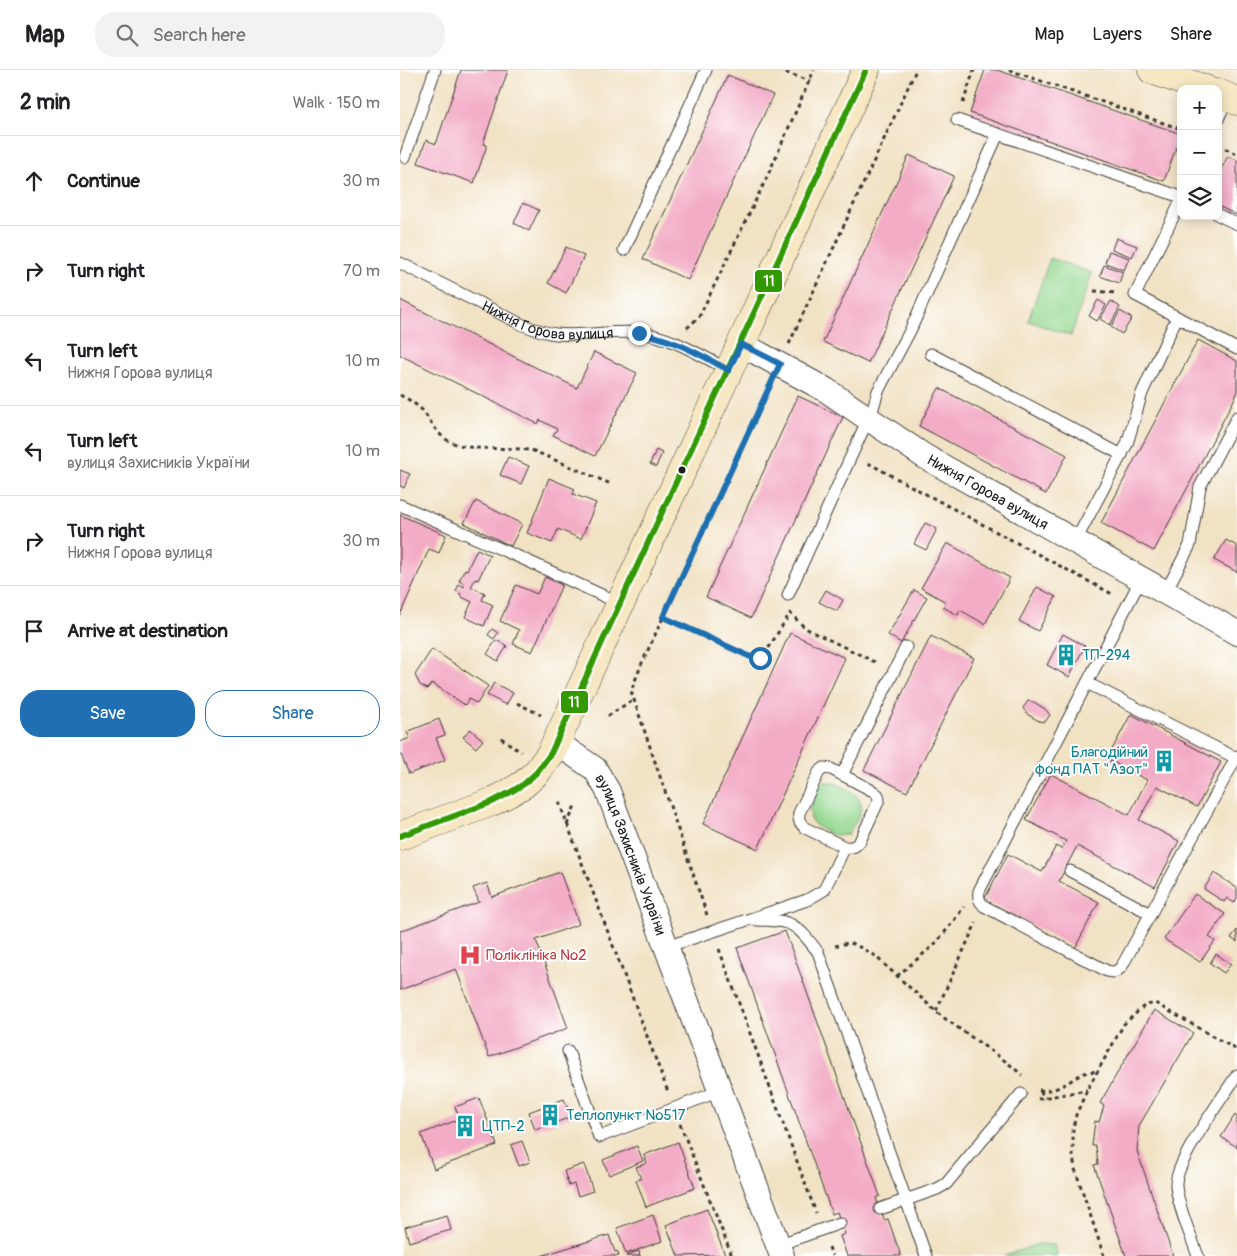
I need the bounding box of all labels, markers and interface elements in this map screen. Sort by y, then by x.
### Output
search box [95,12,445,57]
text: Map [25,20,65,49]
icon: search [113,21,141,49]
text: Search here [153,23,246,47]
text: Map [1035,23,1064,46]
text: Layers [1092,23,1142,46]
text: Share [1170,23,1212,46]
map controls [1177,85,1222,220]
button: + [1177,85,1222,130]
text: 2 min [20,89,70,116]
text: Walk · 150 m [293,93,380,113]
button: − [1177,130,1222,175]
icon: ahead [20,167,48,195]
text: Continue [67,169,140,193]
text: 30 m [342,171,380,191]
button: layers [1177,175,1222,220]
icon: right [20,257,48,285]
text: Turn right [67,259,145,283]
text: 70 m [343,261,380,281]
line badge: 11 [754,269,783,293]
text: 11 [764,273,774,290]
street label: Нижня Горова вулиця [478,297,614,345]
route end [628,322,651,345]
text: Turn left [67,339,137,363]
icon: left [20,347,48,375]
text: 10 m [345,351,380,371]
text: Нижня Горова вулиця [67,363,212,383]
text: Turn left [67,429,137,453]
icon: left [20,437,48,465]
text: 10 m [345,441,380,461]
street label: Нижня Горова вулиця [923,451,1052,534]
text: вулиця Захисників України [67,453,249,473]
unlabelled marker [677,465,687,475]
text: Turn right [67,519,145,543]
icon: right [20,527,48,555]
text: 30 m [342,531,380,551]
text: Нижня Горова вулиця [67,543,212,563]
icon: arrive [20,617,48,645]
text: Arrive at destination [67,619,228,643]
building icon: ТП-294 [1053,642,1079,668]
place label: ТП-294 [1082,646,1131,665]
route start [749,647,772,670]
button: Save [20,690,195,737]
button: Share [205,690,380,737]
line badge: 11 [560,690,589,714]
text: 11 [569,694,579,711]
place label: Благодійний фонд ПАТ "Азот" [1035,743,1148,779]
building icon: Благодійний фонд ПАТ "Азот" [1151,748,1177,774]
street label: вулиця Захисників України [590,771,670,938]
hospital icon: Поліклініка №2 [457,942,483,968]
place label: Поліклініка №2 [486,946,587,965]
building icon: Теплопункт №517 [537,1102,563,1128]
place label: Теплопункт №517 [566,1106,686,1125]
building icon: ЦТП-2 [452,1113,478,1139]
place label: ЦТП-2 [482,1117,525,1136]

